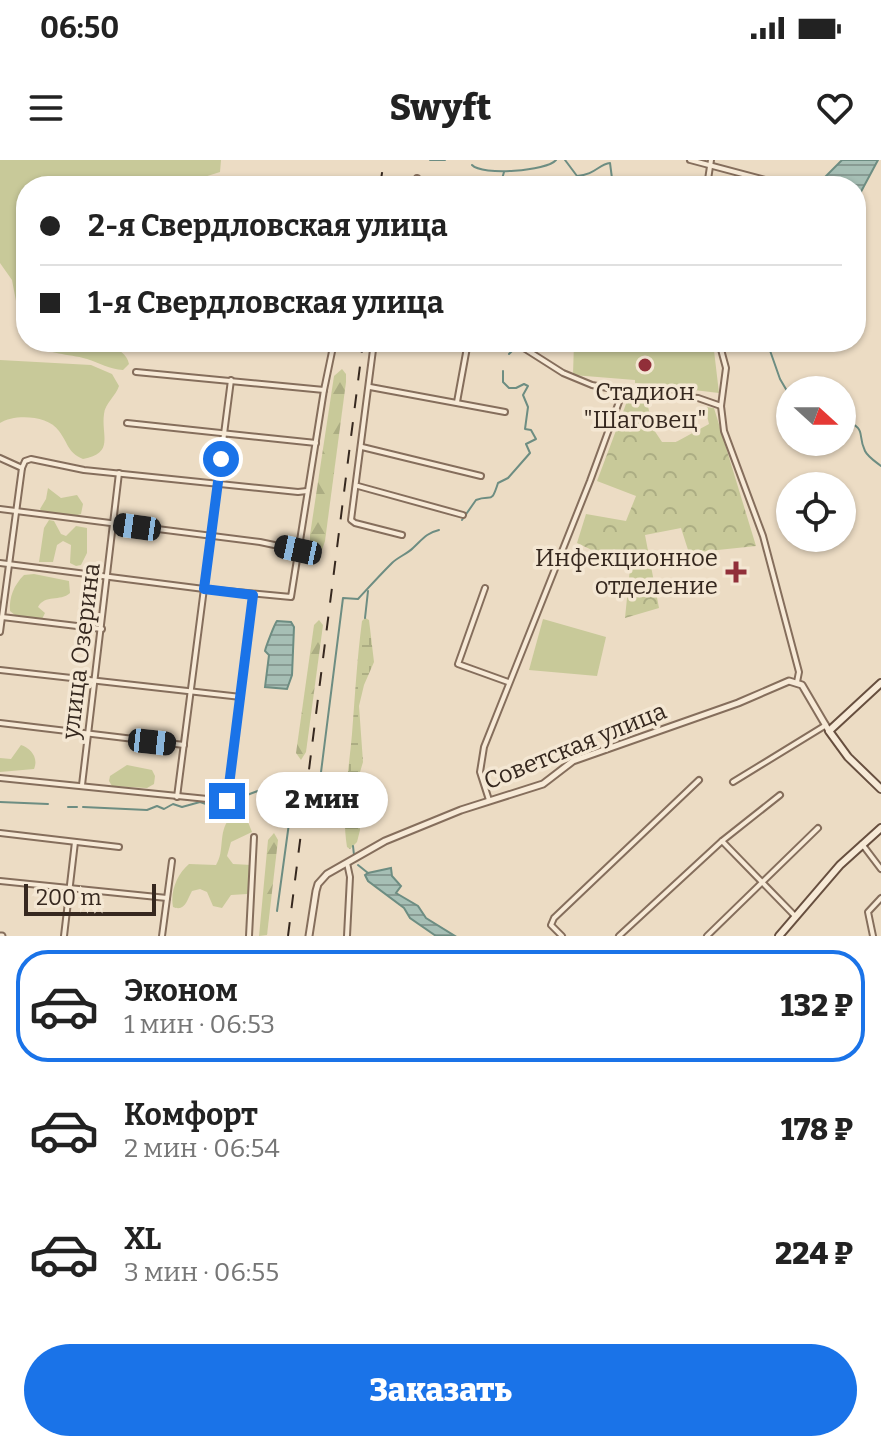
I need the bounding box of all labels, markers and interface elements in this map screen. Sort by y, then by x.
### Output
text: 06:50 [40,10,119,46]
icon: menu [24,86,68,130]
text: Swyft [390,86,491,130]
icon: heart [813,86,857,130]
text: 2-я Свердловская улица [88,208,448,244]
text: 1-я Свердловская улица [88,285,444,321]
marker: Стадион "Шаговец" [636,356,654,374]
north arrow [776,376,856,456]
map controls [776,376,856,552]
place label: Стадион "Шаговец" [584,378,706,434]
route start [203,441,239,477]
button: locate [776,472,856,552]
car [112,512,162,542]
car [272,533,324,567]
place label: Инфекционное отделение [535,544,718,600]
street label: улица Озерина [56,561,106,742]
marker: Инфекционное отделение [725,561,747,583]
street label: Советская улица [480,697,670,795]
car [127,728,177,756]
callout: 2 мин [255,773,387,829]
route end [209,783,245,819]
text: 2 мин [285,784,359,815]
scale bar [24,880,156,916]
text: 200 m [36,884,102,911]
icon: car [28,970,100,1042]
text: Эконом [124,973,238,1009]
text: 132 ₽ [780,988,853,1024]
text: 1 мин · 06:53 [124,1009,275,1040]
icon: car [28,1094,100,1166]
text: Комфорт [124,1097,258,1133]
text: 178 ₽ [781,1112,853,1148]
text: 2 мин · 06:54 [124,1133,280,1164]
icon: car [28,1218,100,1290]
text: XL [124,1221,161,1257]
text: 224 ₽ [775,1236,853,1272]
text: 3 мин · 06:55 [124,1257,279,1288]
button: Заказать [24,1344,857,1436]

